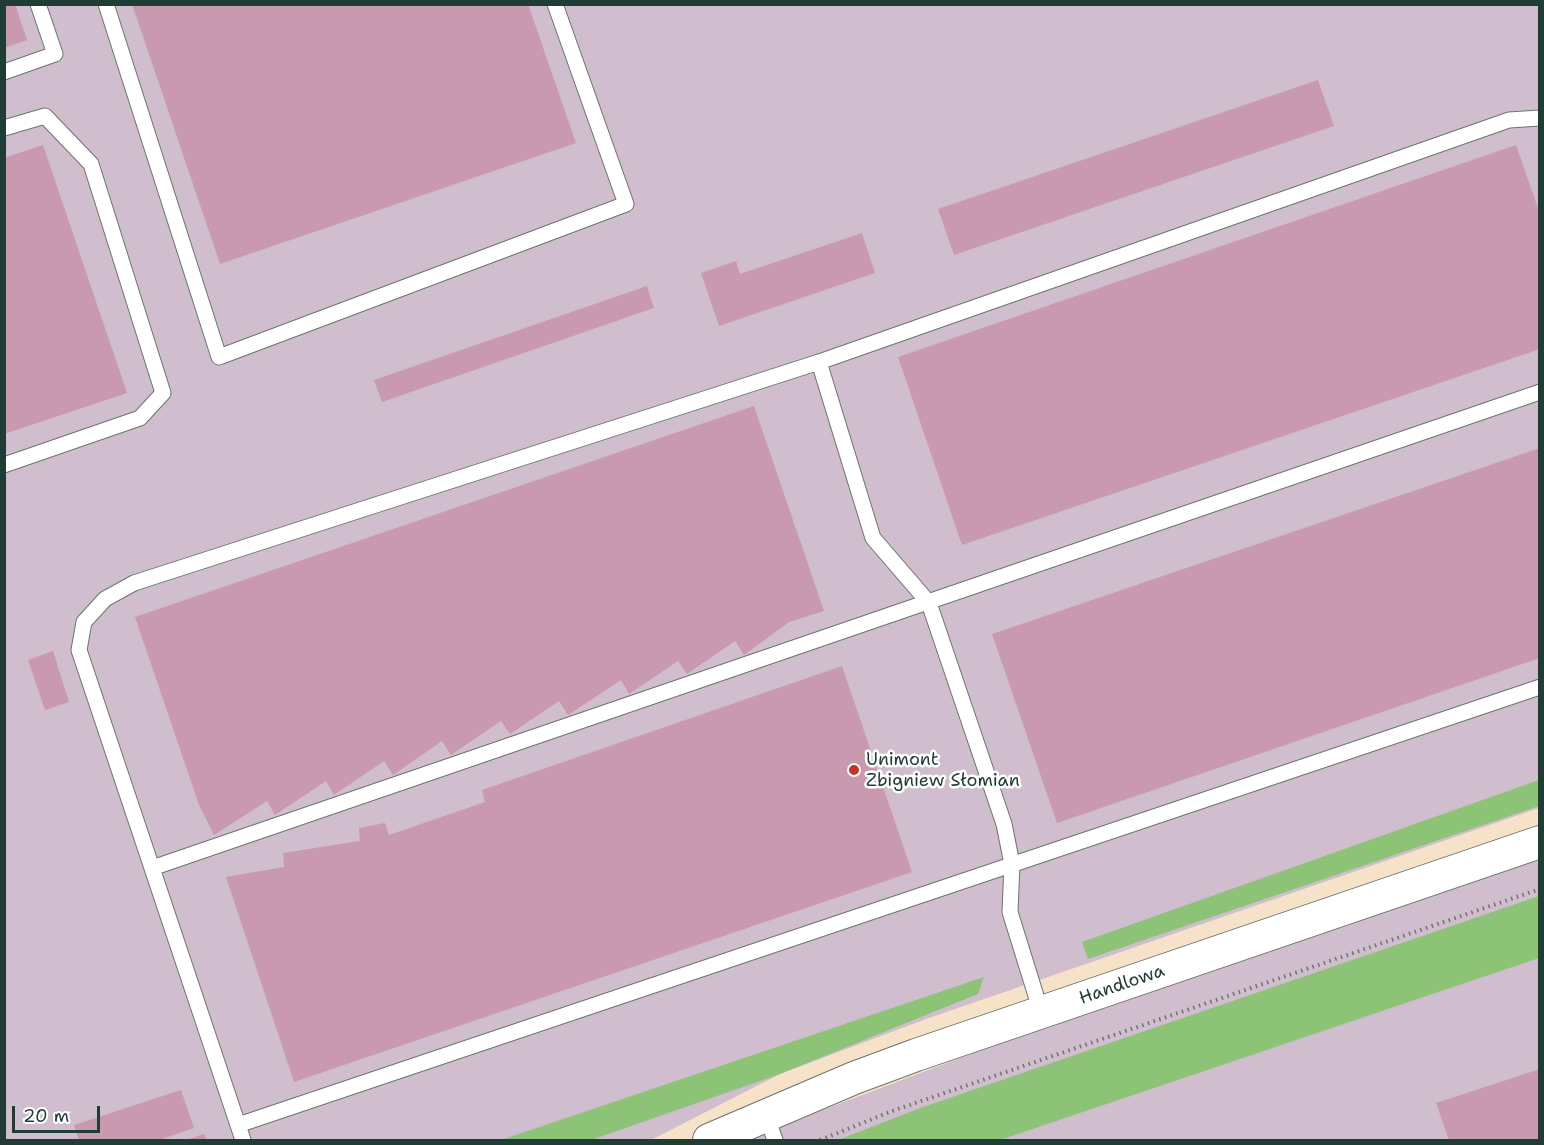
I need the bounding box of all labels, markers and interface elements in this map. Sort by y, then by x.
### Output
place label: Unimont Zbigniew Słomian [866,749,1020,792]
marker: Unimont Zbigniew Słomian [847,763,861,777]
street label: Handlowa [1076,960,1168,1010]
scale bar [15,1094,104,1132]
text: 20 m [23,1104,69,1128]

